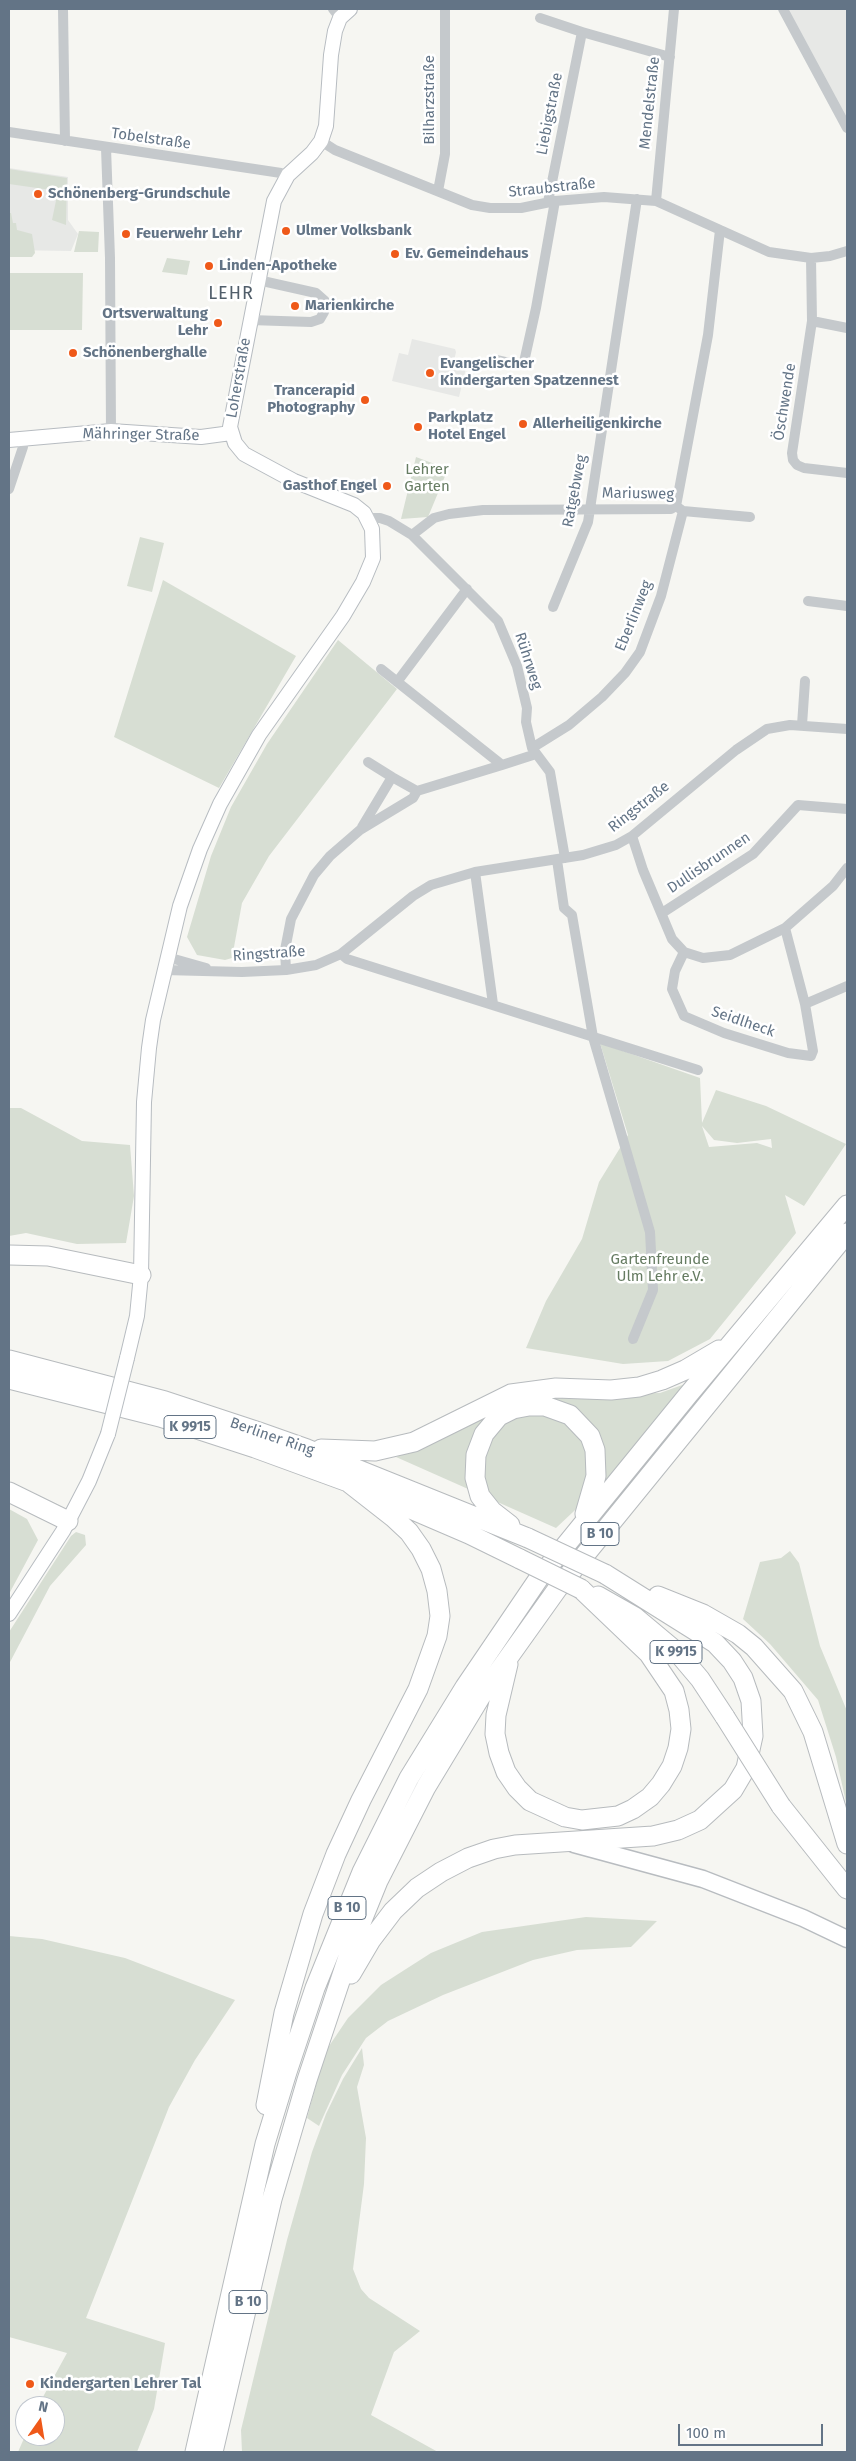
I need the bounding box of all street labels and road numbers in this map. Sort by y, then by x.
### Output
street label: Bilharzstraße [421,55,439,145]
street label: Mendelstraße [636,56,664,150]
street label: Liebigstraße [533,71,567,157]
street label: Tobelstraße [110,125,192,153]
street label: Straubstraße [508,174,596,202]
street label: Loherstraße [223,336,255,420]
street label: Öschwende [770,362,800,442]
street label: Mähringer Straße [82,425,200,445]
street label: Ratgebweg [559,453,591,529]
street label: Mariusweg [602,484,674,504]
street label: Eberlinweg [612,578,656,654]
street label: Rührweg [510,630,546,692]
street label: Ringstraße [605,778,673,836]
street label: Dullisbrunnen [664,829,754,897]
street label: Ringstraße [232,942,306,966]
street label: Seidlheck [709,1003,777,1041]
street label: Berliner Ring [227,1414,317,1460]
road number: K 9915 [164,1415,216,1438]
road number: B 10 [581,1522,619,1546]
road number: K 9915 [650,1640,702,1664]
road number: B 10 [328,1896,366,1920]
road number: B 10 [229,2290,267,2314]

